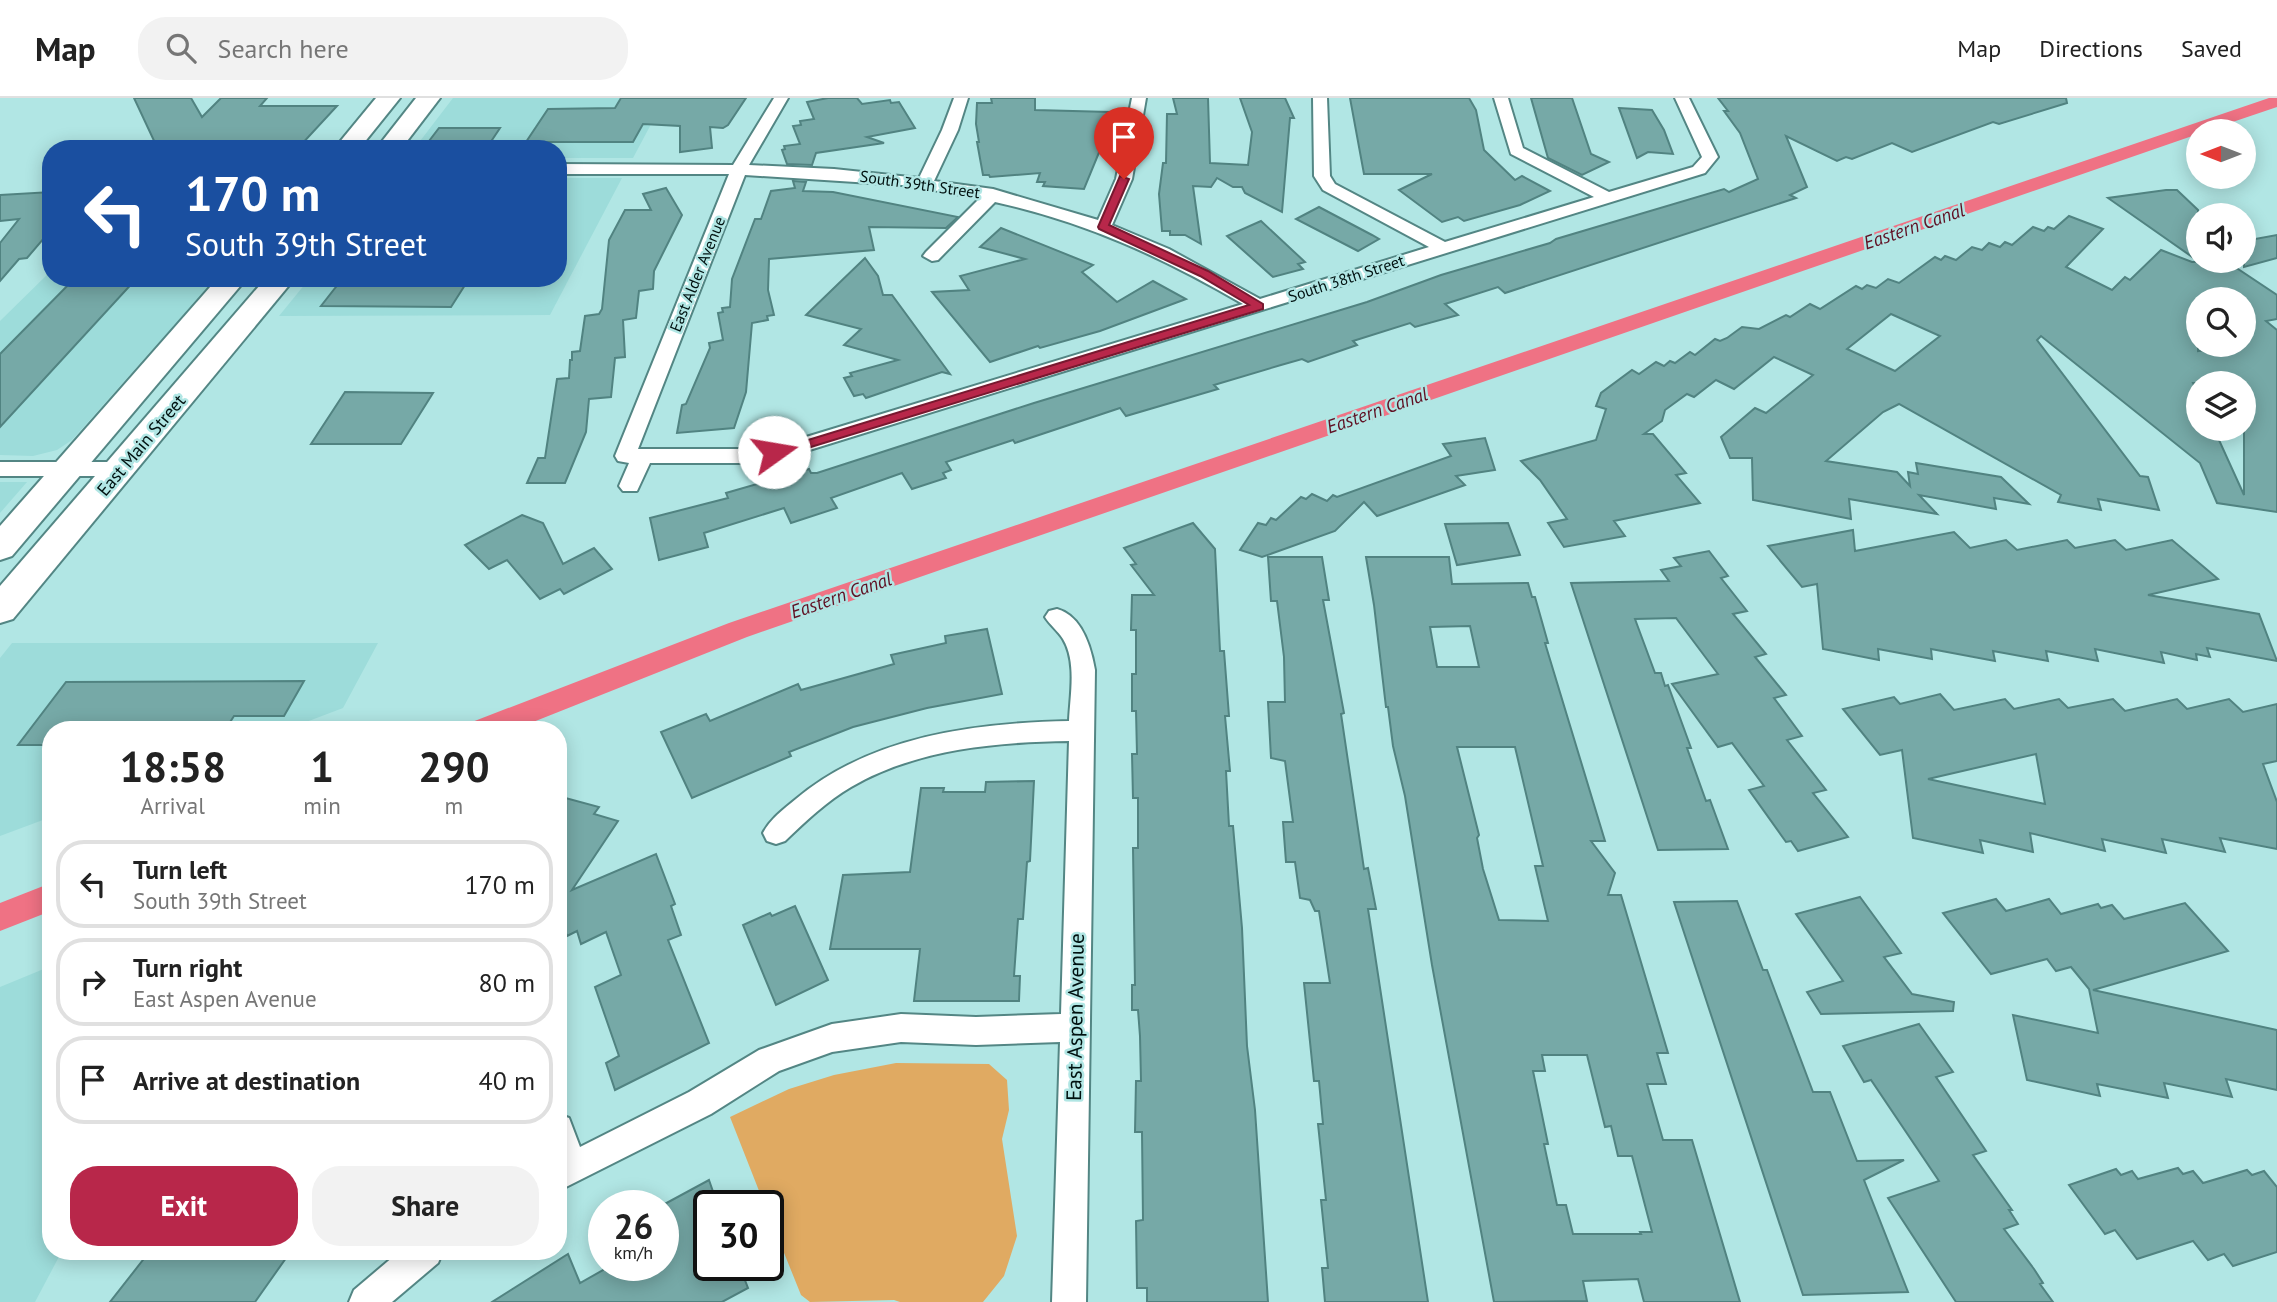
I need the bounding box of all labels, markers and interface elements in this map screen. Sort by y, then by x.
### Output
search box [138,17,628,80]
text: Map [35,27,96,70]
icon: search [162,29,200,67]
text: Search here [218,32,349,65]
text: Map [1957,33,2001,64]
text: Directions [2039,33,2143,64]
text: Saved [2181,33,2242,64]
pin [1094,107,1154,179]
icon: arrive [1105,118,1143,156]
north arrow [2186,119,2256,189]
map controls [2186,119,2256,441]
text: 170 m [185,161,320,225]
street label: South 39th Street [859,166,982,202]
icon: left [70,168,161,259]
water label: Eastern Canal [1860,197,1968,255]
button: sound [2186,203,2256,273]
street label: East Alder Avenue [665,214,729,334]
text: South 39th Street [185,223,427,265]
street label: South 38th Street [1285,250,1407,306]
button: search [2186,287,2256,357]
button: layers [2186,371,2256,441]
water label: Eastern Canal [1323,381,1431,439]
street label: East Main Street [92,389,190,501]
position arrow [737,415,811,489]
water label: Eastern Canal [787,566,895,624]
text: 18:58 [119,739,226,794]
text: 1 [310,739,334,794]
text: 290 [418,739,490,794]
text: Arrival [140,791,205,820]
text: min [303,791,341,820]
text: m [445,791,463,820]
text: Turn left [133,853,227,886]
icon: left [74,865,112,903]
text: 170 m [464,868,535,901]
text: South 39th Street [133,886,307,915]
street label: East Aspen Avenue [1060,933,1090,1101]
text: Turn right [133,951,242,984]
icon: right [74,963,112,1001]
text: 80 m [479,966,535,999]
text: East Aspen Avenue [133,984,317,1013]
icon: arrive [74,1061,112,1099]
text: Arrive at destination [133,1064,360,1097]
text: 40 m [479,1064,535,1097]
button: Exit [70,1166,298,1246]
button: Share [312,1166,539,1246]
speed limit sign: 30 [693,1190,784,1281]
text: 26 [614,1203,653,1249]
text: km/h [614,1241,653,1264]

